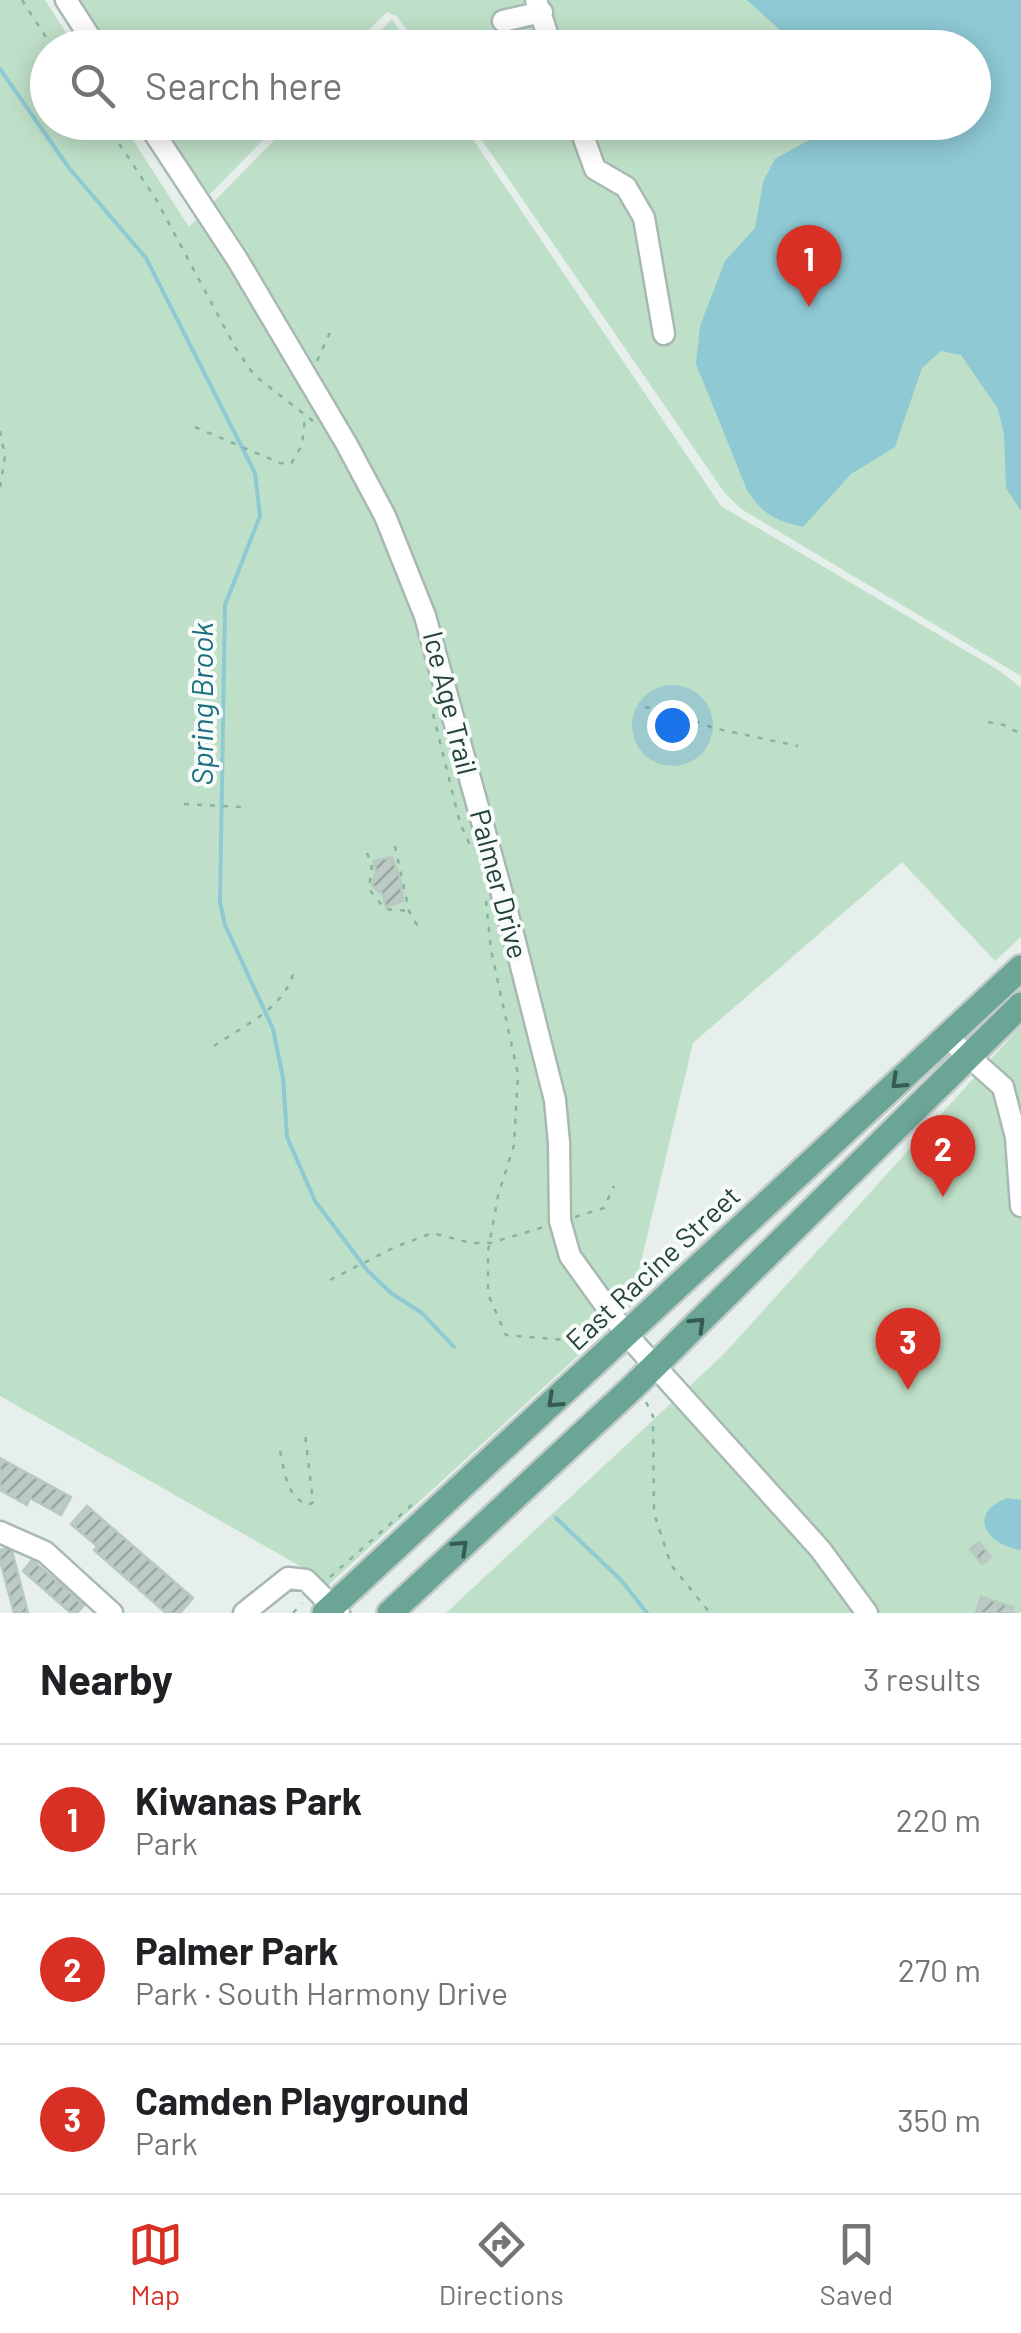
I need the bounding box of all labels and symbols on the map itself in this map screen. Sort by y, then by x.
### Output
pin: 1 [776,224,842,307]
water label: Spring Brook [183,622,219,786]
street label: Ice Age Trail [417,628,485,778]
your location [647,700,698,751]
street label: Palmer Drive [464,805,536,962]
one-way arrow [891,1070,910,1088]
pin: 2 [910,1114,976,1197]
street label: East Racine Street [558,1178,746,1357]
pin: 3 [876,1308,940,1390]
one-way arrow [687,1318,705,1336]
one-way arrow [547,1389,566,1407]
one-way arrow [450,1541,468,1559]

